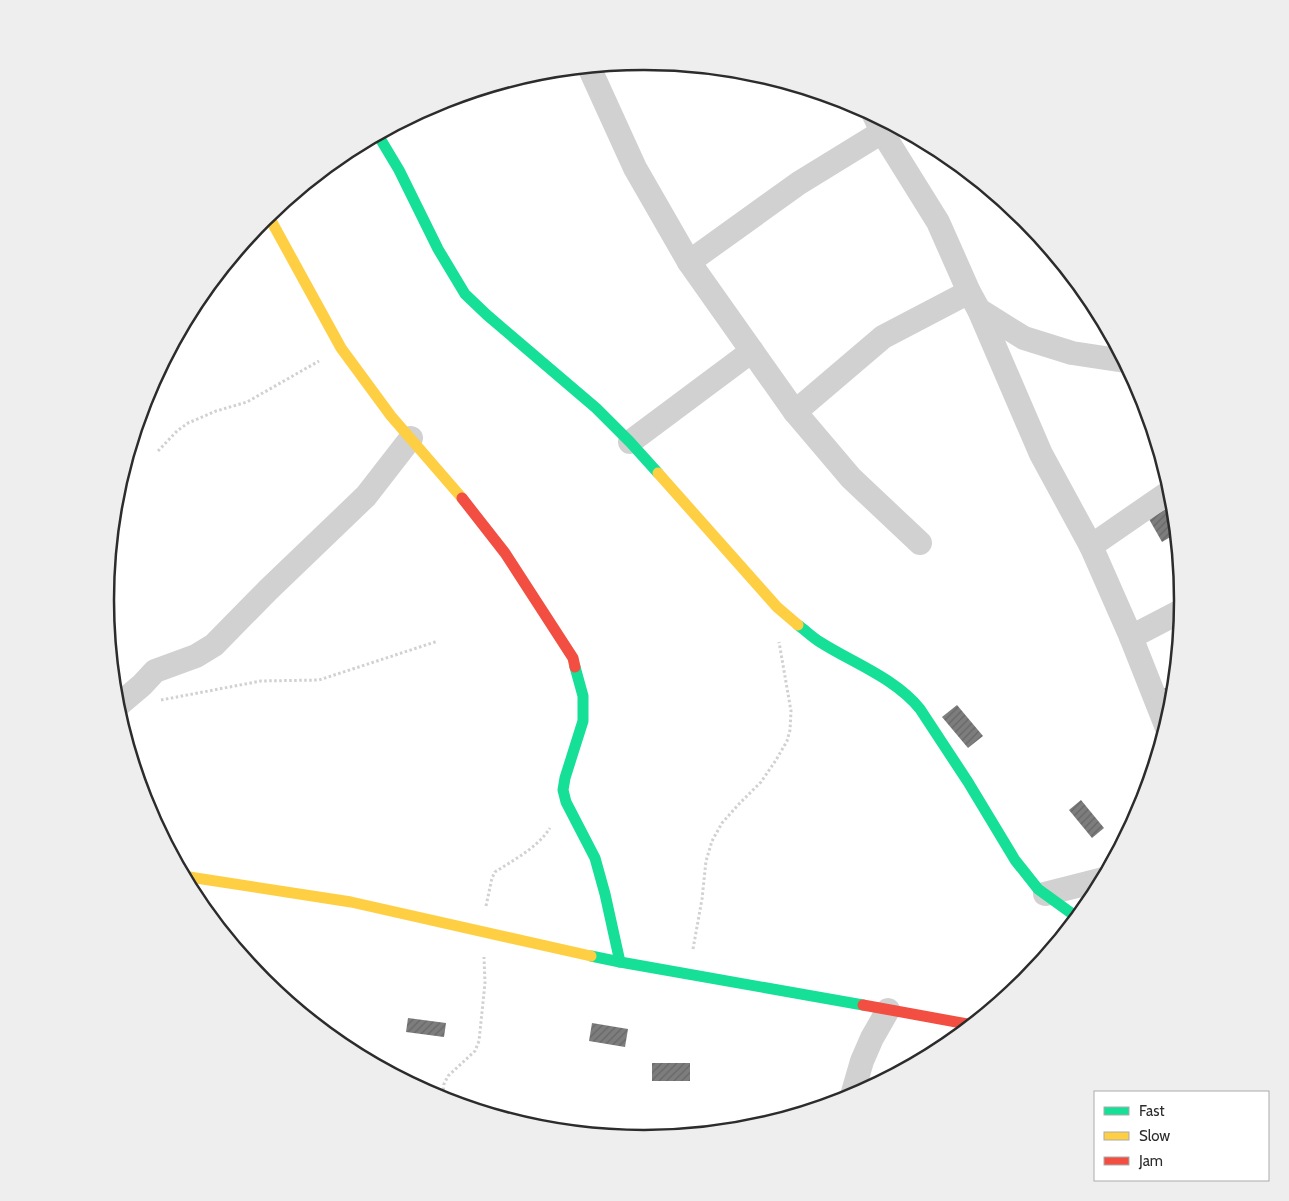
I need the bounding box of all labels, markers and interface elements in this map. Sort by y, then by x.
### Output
legend [1094,1091,1269,1181]
text: Fast [1139,1102,1164,1120]
text: Slow [1139,1127,1170,1145]
text: Jam [1138,1152,1163,1170]

